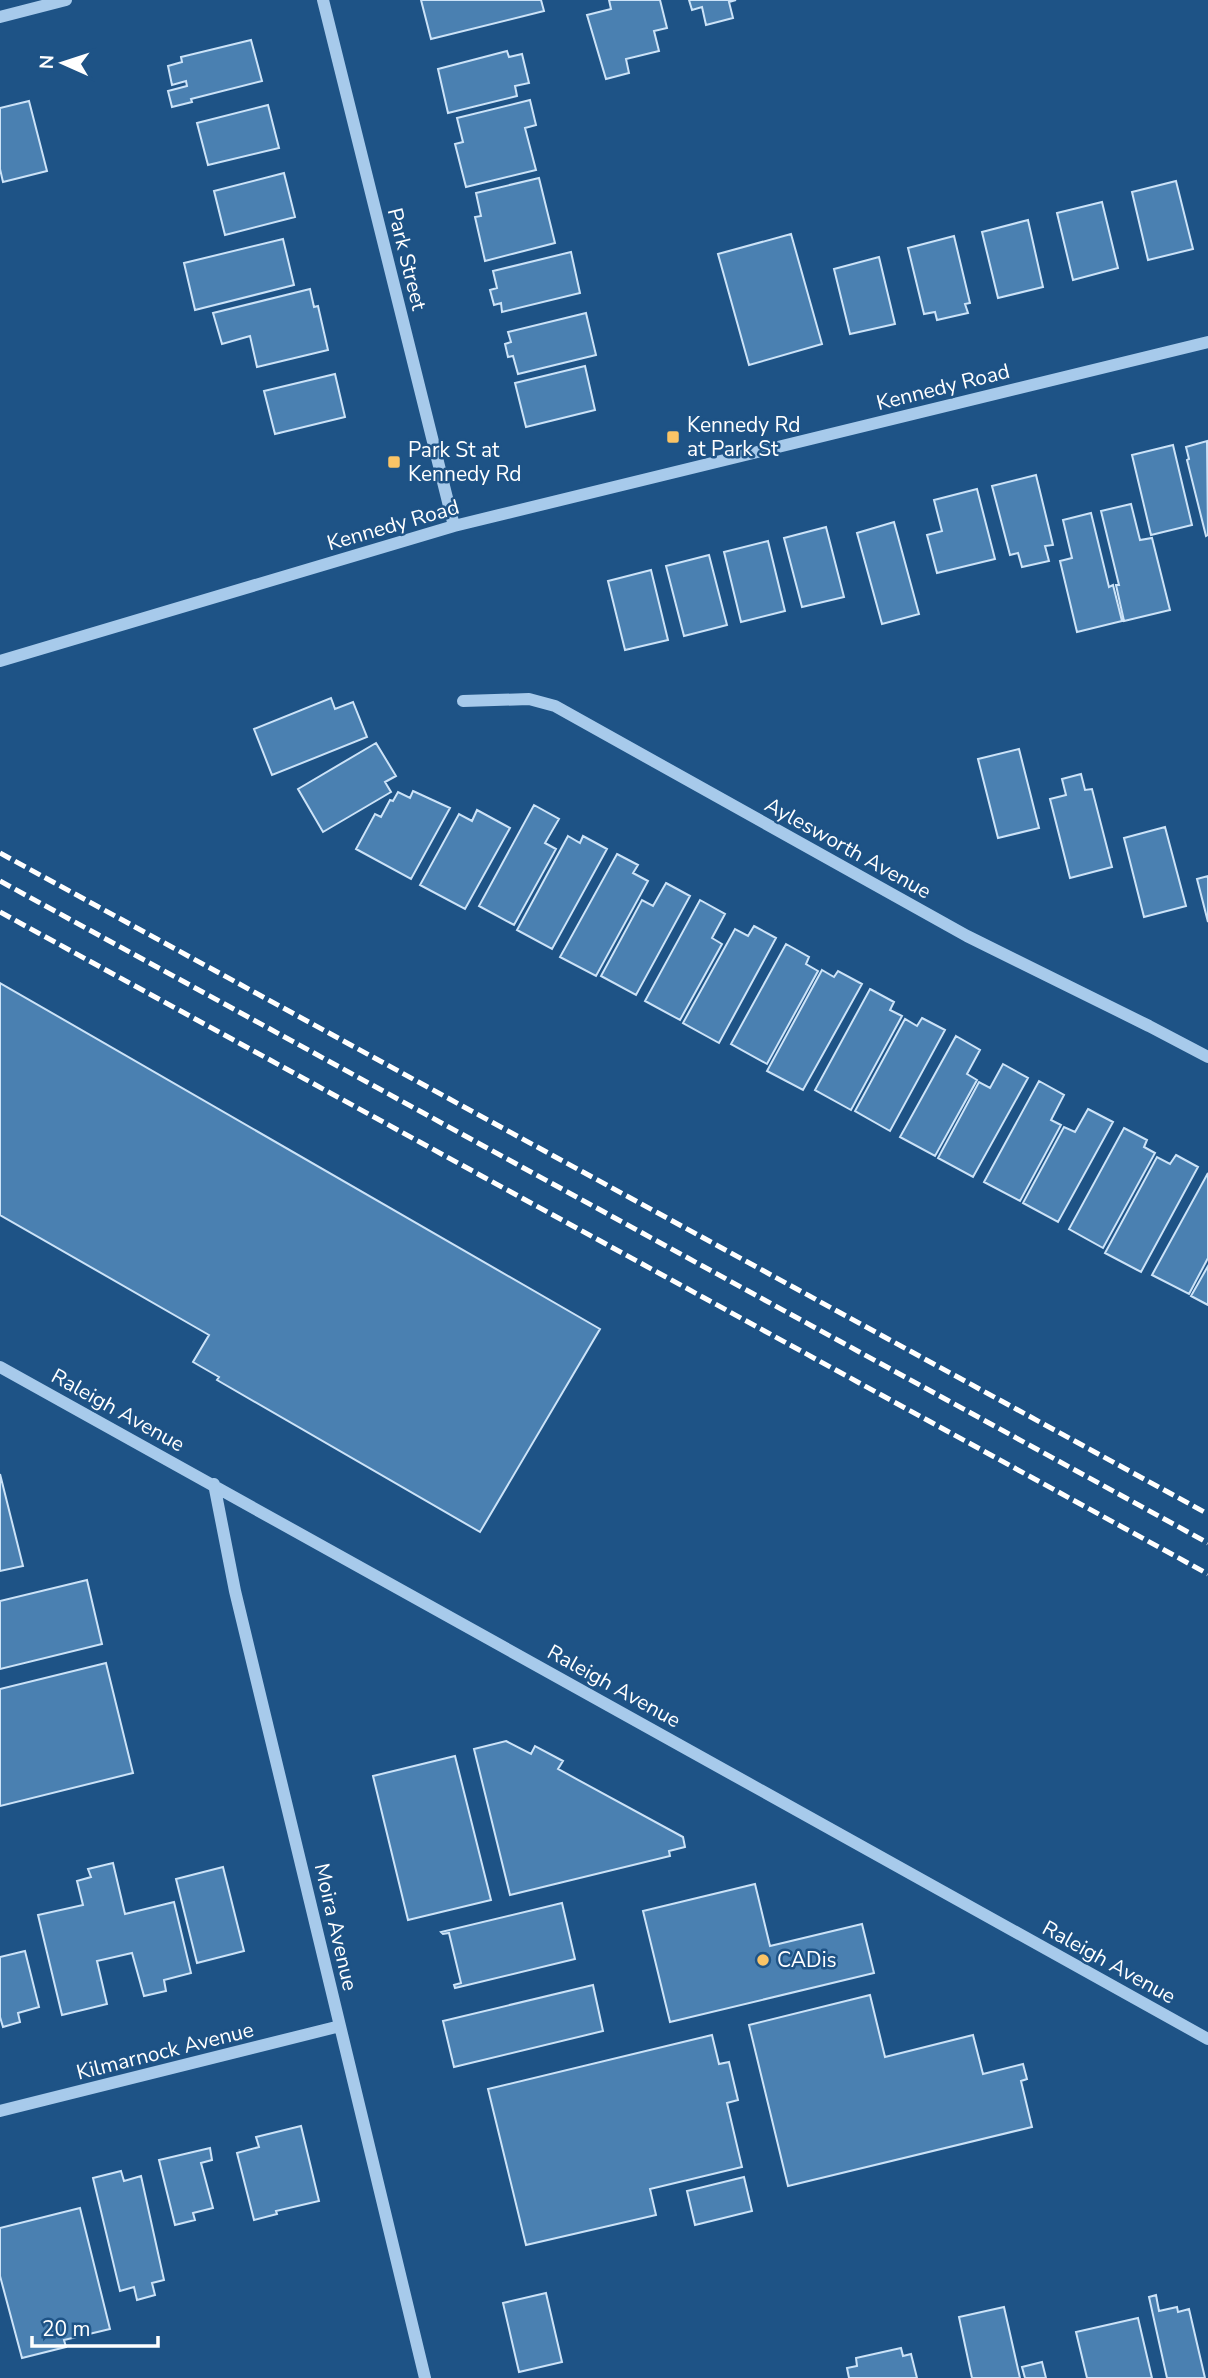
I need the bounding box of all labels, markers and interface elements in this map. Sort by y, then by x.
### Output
north arrow [28,28,98,98]
text: N [34,54,60,70]
street label: Park Street [381,205,433,314]
street label: Kennedy Road [873,357,1013,417]
place label: Kennedy Rd at Park St [687,411,801,463]
marker: Kennedy Rd at Park St [665,429,681,445]
place label: Park St at Kennedy Rd [408,436,522,488]
marker: Park St at Kennedy Rd [386,454,402,470]
street label: Kennedy Road [324,493,462,557]
street label: Aylesworth Avenue [760,791,936,905]
street label: Raleigh Avenue [46,1362,190,1458]
street label: Raleigh Avenue [542,1638,686,1734]
street label: Moira Avenue [308,1861,364,1993]
street label: Raleigh Avenue [1037,1914,1181,2010]
place label: CADis [777,1946,837,1974]
marker: CADis [755,1952,771,1968]
street label: Kilmarnock Avenue [74,2015,256,2087]
scale bar [32,2304,158,2348]
text: 20 m [42,2315,91,2343]

